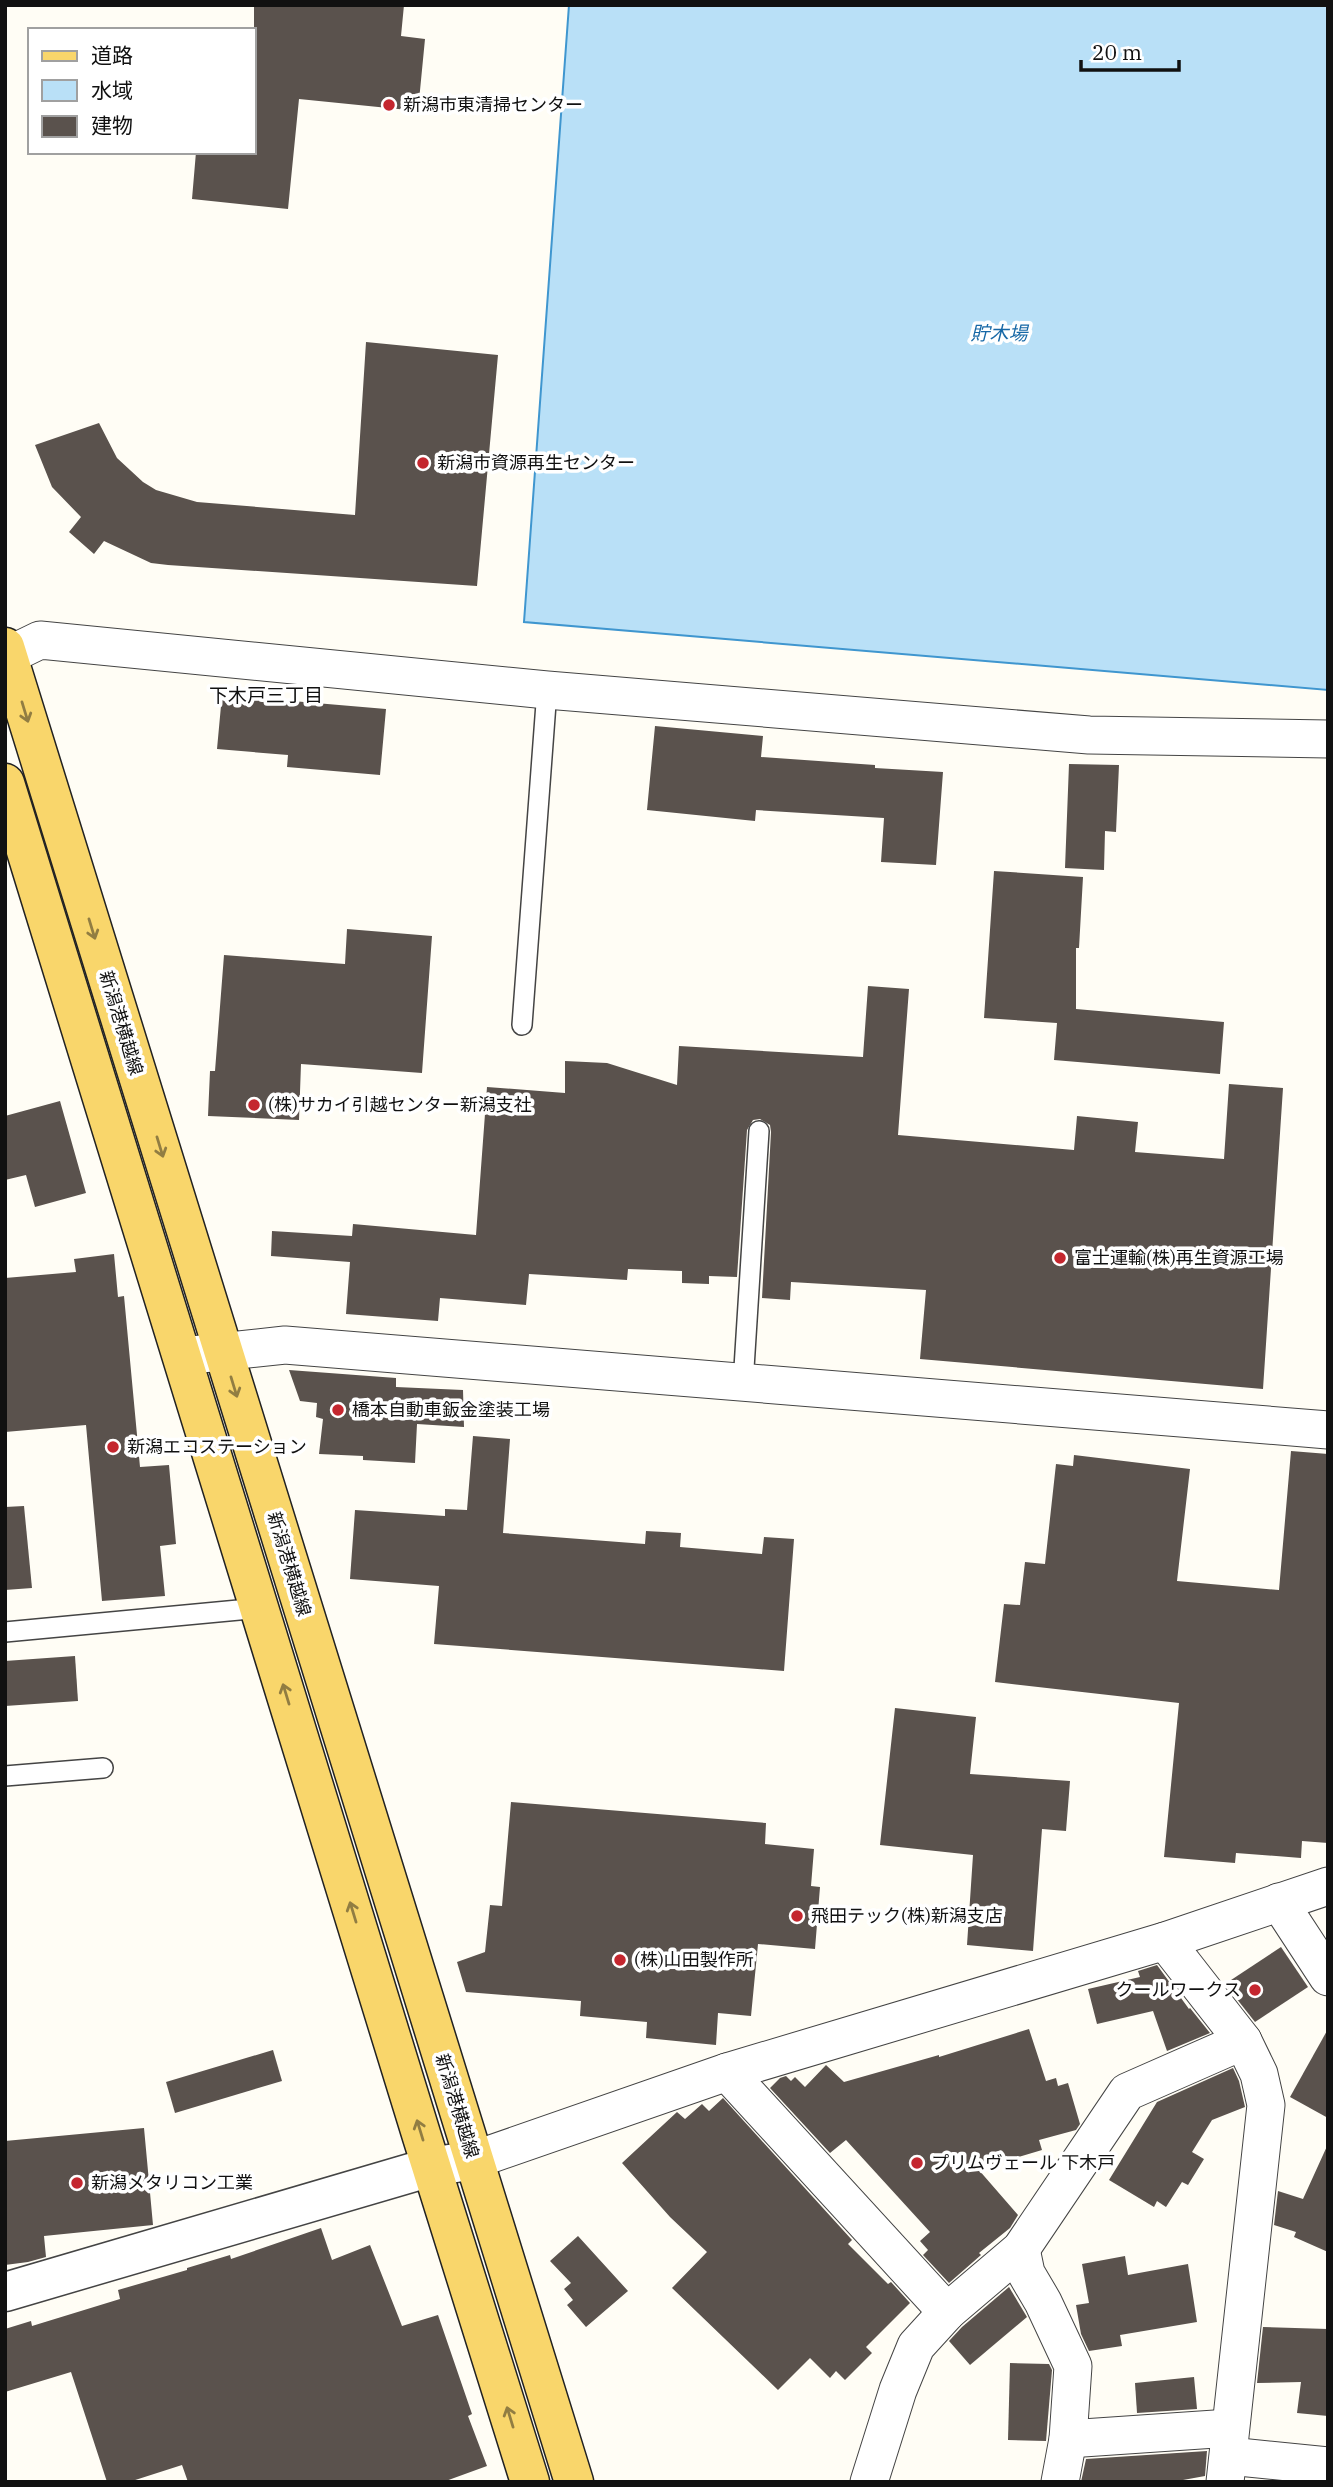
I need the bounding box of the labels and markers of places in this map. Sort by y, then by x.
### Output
place label: 新潟市東清掃センター [403,93,583,116]
marker: 新潟市東清掃センター [381,97,397,113]
place label: 新潟市資源再生センター [437,451,635,474]
marker: 新潟市資源再生センター [415,455,431,471]
place label: (株)サカイ引越センター新潟支社 [268,1093,532,1116]
marker: (株)サカイ引越センター新潟支社 [246,1097,262,1113]
place label: 富士運輸(株)再生資源工場 [1074,1246,1284,1269]
marker: 富士運輸(株)再生資源工場 [1052,1250,1068,1266]
place label: 橋本自動車鈑金塗装工場 [352,1398,550,1421]
marker: 橋本自動車鈑金塗装工場 [330,1402,346,1418]
place label: 新潟エコステーション [127,1435,307,1458]
marker: 新潟エコステーション [105,1439,121,1455]
place label: 飛田テック(株)新潟支店 [811,1904,1003,1927]
marker: 飛田テック(株)新潟支店 [789,1908,805,1924]
place label: (株)山田製作所 [634,1948,754,1971]
marker: (株)山田製作所 [612,1952,628,1968]
place label: クールワークス [1116,1978,1241,2001]
marker: クールワークス [1247,1982,1263,1998]
place label: プリムヴェール 下木戸 [931,2151,1115,2174]
marker: プリムヴェール 下木戸 [909,2155,925,2171]
place label: 新潟メタリコン工業 [91,2171,253,2194]
marker: 新潟メタリコン工業 [69,2175,85,2191]

